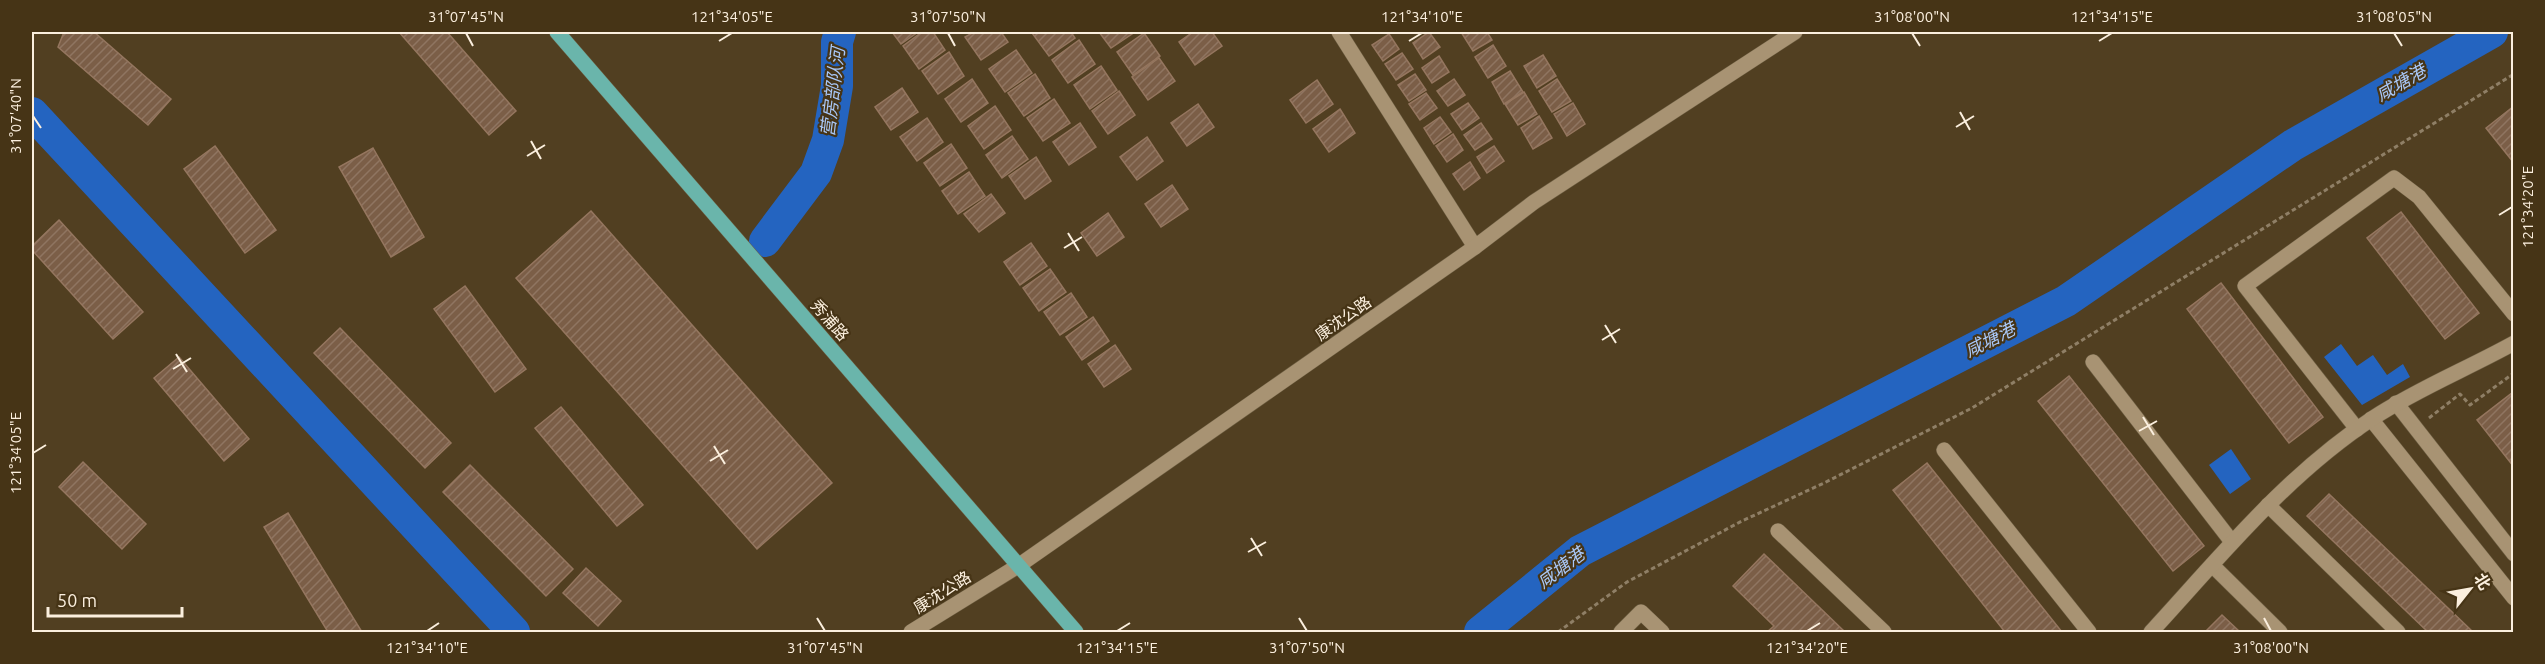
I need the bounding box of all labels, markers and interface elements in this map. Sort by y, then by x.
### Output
text: 31°07'45"N [428,8,504,25]
text: 121°34'05"E [691,8,773,25]
text: 31°07'50"N [910,8,986,25]
text: 121°34'10"E [1381,8,1463,25]
text: 31°08'00"N [1874,8,1950,25]
text: 121°34'15"E [2071,8,2153,25]
text: 31°08'05"N [2356,8,2432,25]
water label: 营房部队河 [817,43,848,138]
water label: 咸塘港 [2372,58,2431,104]
text: 31°07'40"N [7,78,24,154]
text: 121°34'20"E [2519,166,2536,248]
street label: 康沈公路 [1312,292,1374,344]
street label: 秀浦路 [807,296,853,344]
water label: 咸塘港 [1961,317,2021,360]
text: 121°34'05"E [7,412,24,494]
water label: 咸塘港 [1533,541,1590,591]
north arrow [2440,559,2500,619]
street label: 康沈公路 [910,567,974,617]
text: 北 [2471,570,2495,593]
scale bar [48,580,182,618]
text: 50 m [57,590,97,610]
text: 121°34'10"E [386,639,468,656]
text: 31°07'45"N [787,639,863,656]
text: 121°34'15"E [1076,639,1158,656]
text: 31°07'50"N [1269,639,1345,656]
text: 121°34'20"E [1766,639,1848,656]
text: 31°08'00"N [2233,639,2309,656]

